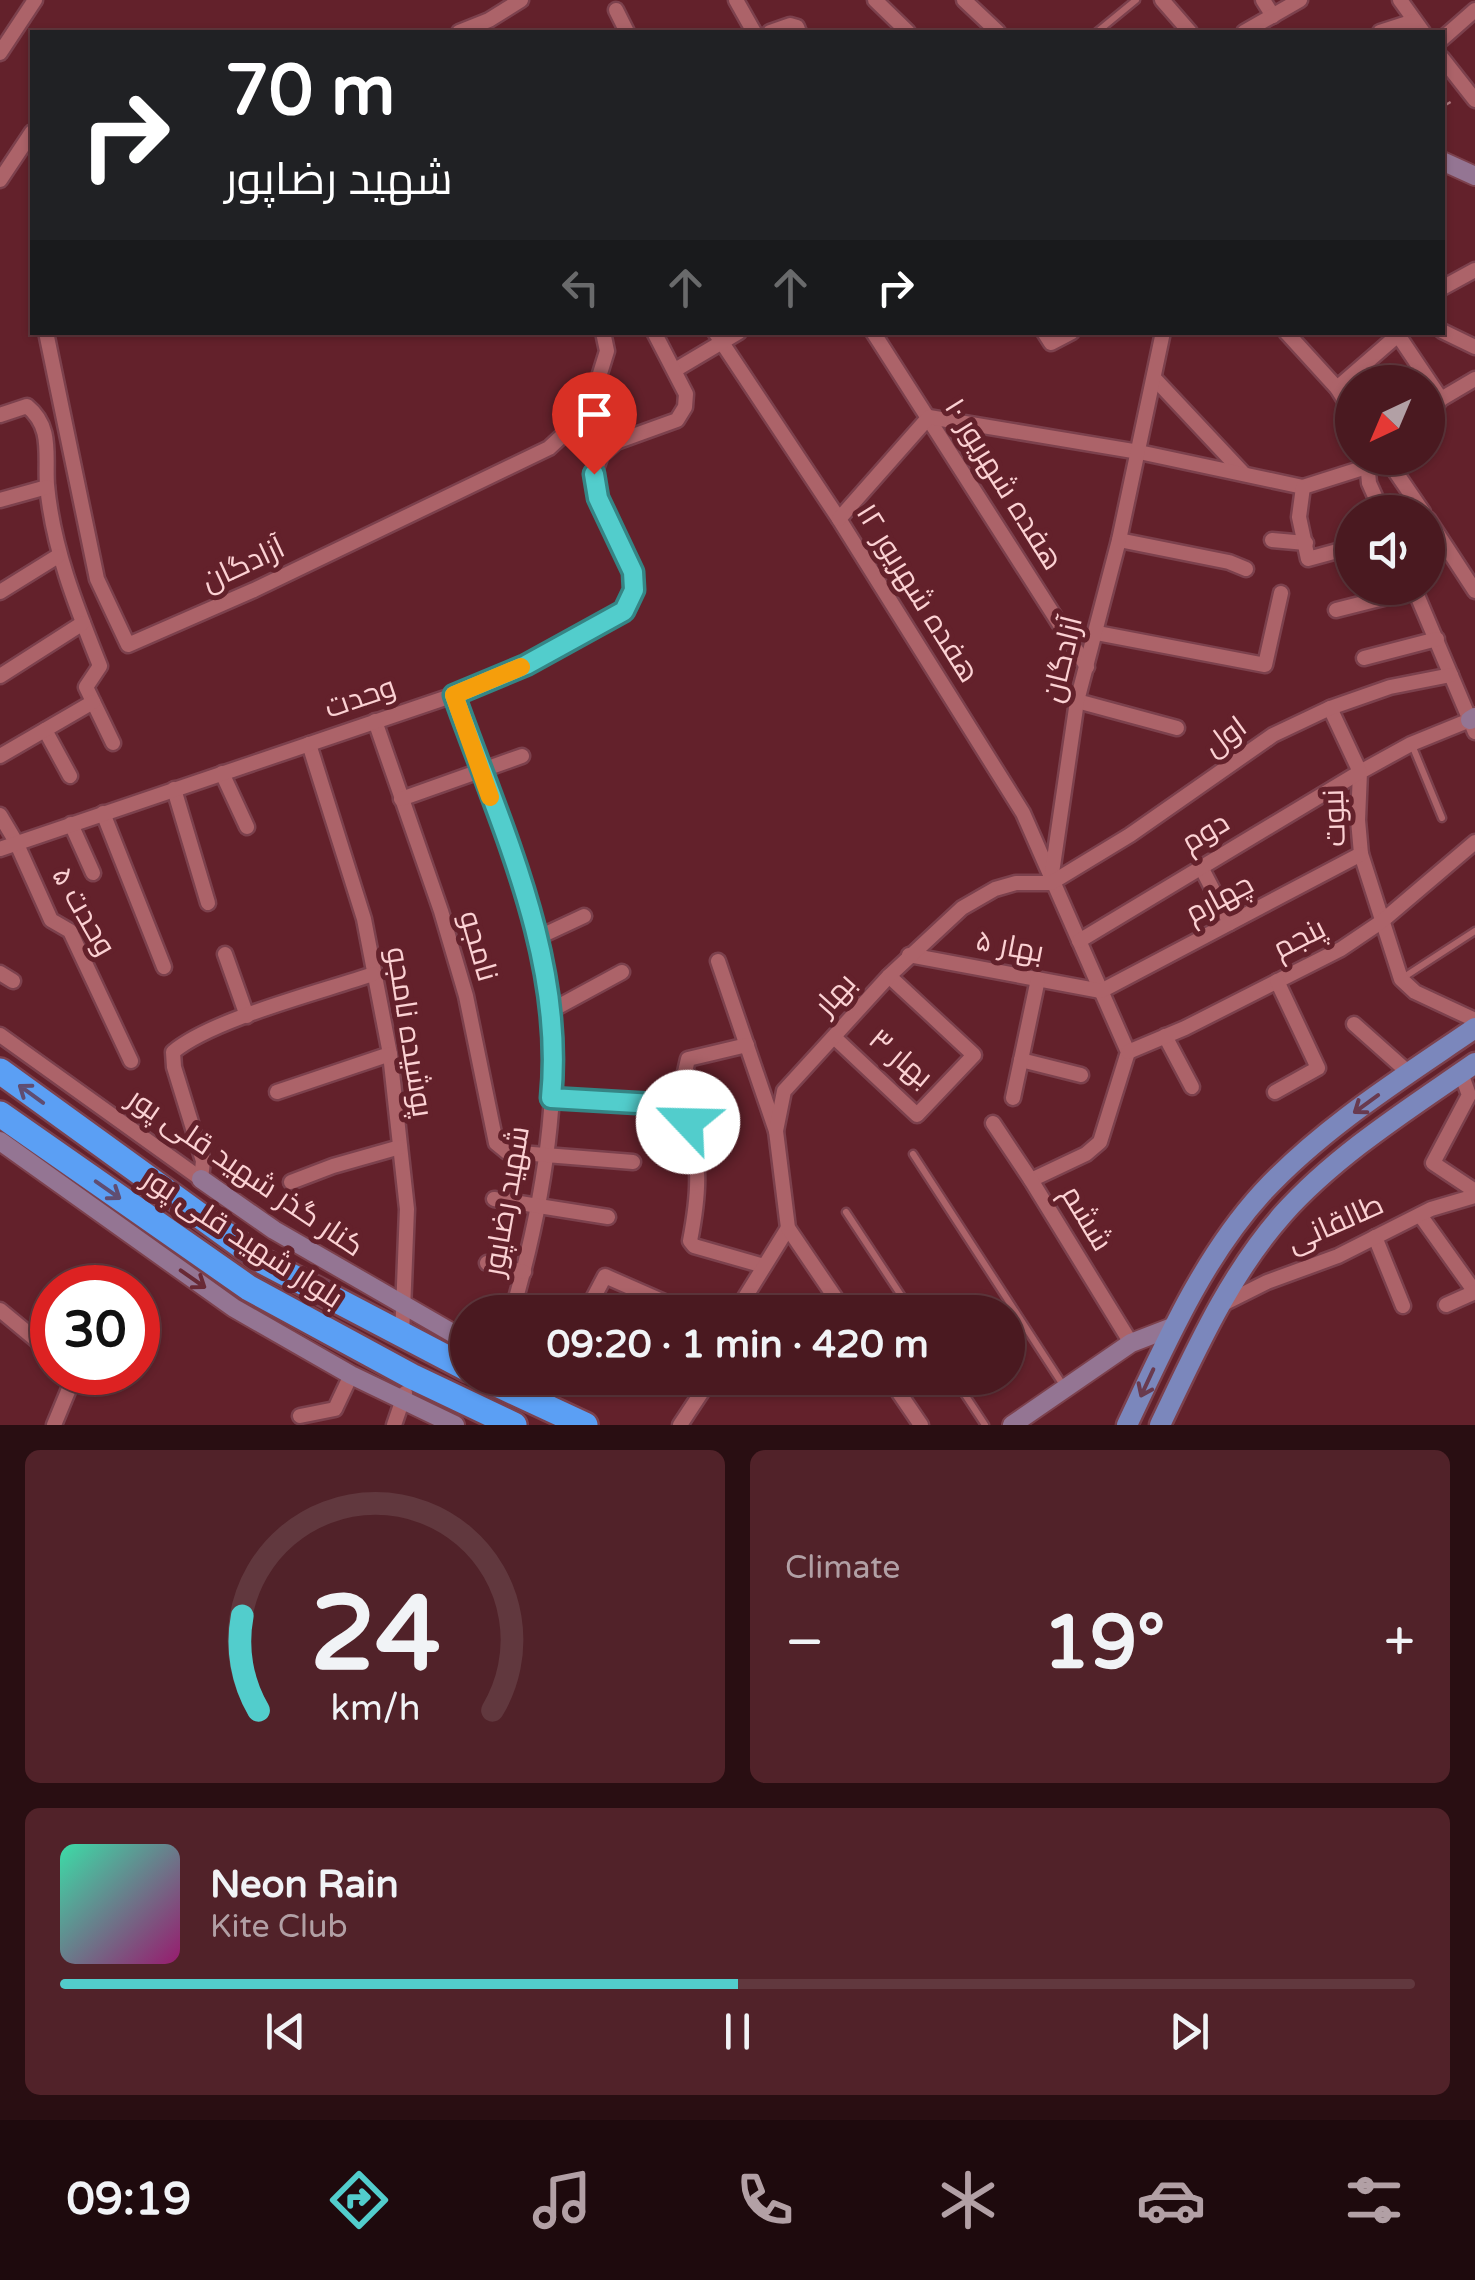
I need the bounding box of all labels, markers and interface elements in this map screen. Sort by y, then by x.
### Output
text: 70 m [225,50,395,134]
icon: right [60,70,190,200]
text: شهید رضاپور [225,153,453,207]
icon: left [553,260,608,315]
icon: ahead [658,260,713,315]
icon: ahead [763,260,818,315]
icon: right [868,260,923,315]
north arrow [1335,365,1445,475]
map controls [1335,365,1445,605]
pin [552,372,637,475]
icon: arrive [567,387,622,442]
street label: هفده شهریور ۱۰ [936,391,1071,577]
button: sound [1335,495,1445,605]
street label: هفده شهریور ۱۲ [848,497,987,690]
street label: آزادگان [196,529,291,600]
street label: آزادگان [1034,612,1091,706]
street label: وحدت [320,668,401,727]
street label: اول [1196,708,1254,764]
street label: نبوت [1315,788,1354,848]
street label: دوم [1174,804,1237,862]
street label: وحدت ۵ [43,860,124,962]
street label: چهارم [1179,865,1260,933]
street label: نامجو [451,907,506,986]
street label: پنجم [1266,910,1332,968]
street label: بهار ۵ [973,922,1047,971]
street label: پوشیده نامجو [378,944,441,1120]
street label: بهار [805,965,864,1025]
street label: بهار ۳ [861,1021,940,1096]
position arrow [636,1070,740,1174]
street label: کنار گذر شهید قلی پور [119,1079,371,1265]
one-way arrow [18,1083,45,1104]
one-way arrow [1353,1093,1381,1114]
street label: شهید رضاپور [475,1123,538,1281]
street label: بلوار شهید قلی پور [134,1159,349,1317]
one-way arrow [94,1179,122,1200]
street label: ششم [1052,1179,1121,1258]
street label: طالقانی [1281,1186,1389,1261]
speed limit sign: 30 [30,1265,160,1395]
one-way arrow [179,1269,207,1290]
text: 09:20 · 1 min · 420 m [546,1322,929,1368]
one-way arrow [1137,1367,1156,1397]
text: Climate [785,1549,900,1587]
text: 24 [310,1573,440,1698]
text: 19° [1043,1598,1165,1688]
text: − [785,1610,824,1676]
text: + [1384,1610,1415,1676]
text: km/h [330,1687,420,1730]
text: Neon Rain [210,1862,399,1908]
text: Kite Club [210,1908,348,1946]
icon: previous [258,2004,313,2059]
icon: pause [710,2004,765,2059]
icon: next [1162,2004,1217,2059]
icon: directions [324,2165,394,2235]
icon: music [527,2165,597,2235]
icon: phone [730,2165,800,2235]
icon: climate [933,2165,1003,2235]
icon: car [1136,2165,1206,2235]
icon: filters [1339,2165,1409,2235]
text: 09:19 [66,2173,191,2227]

